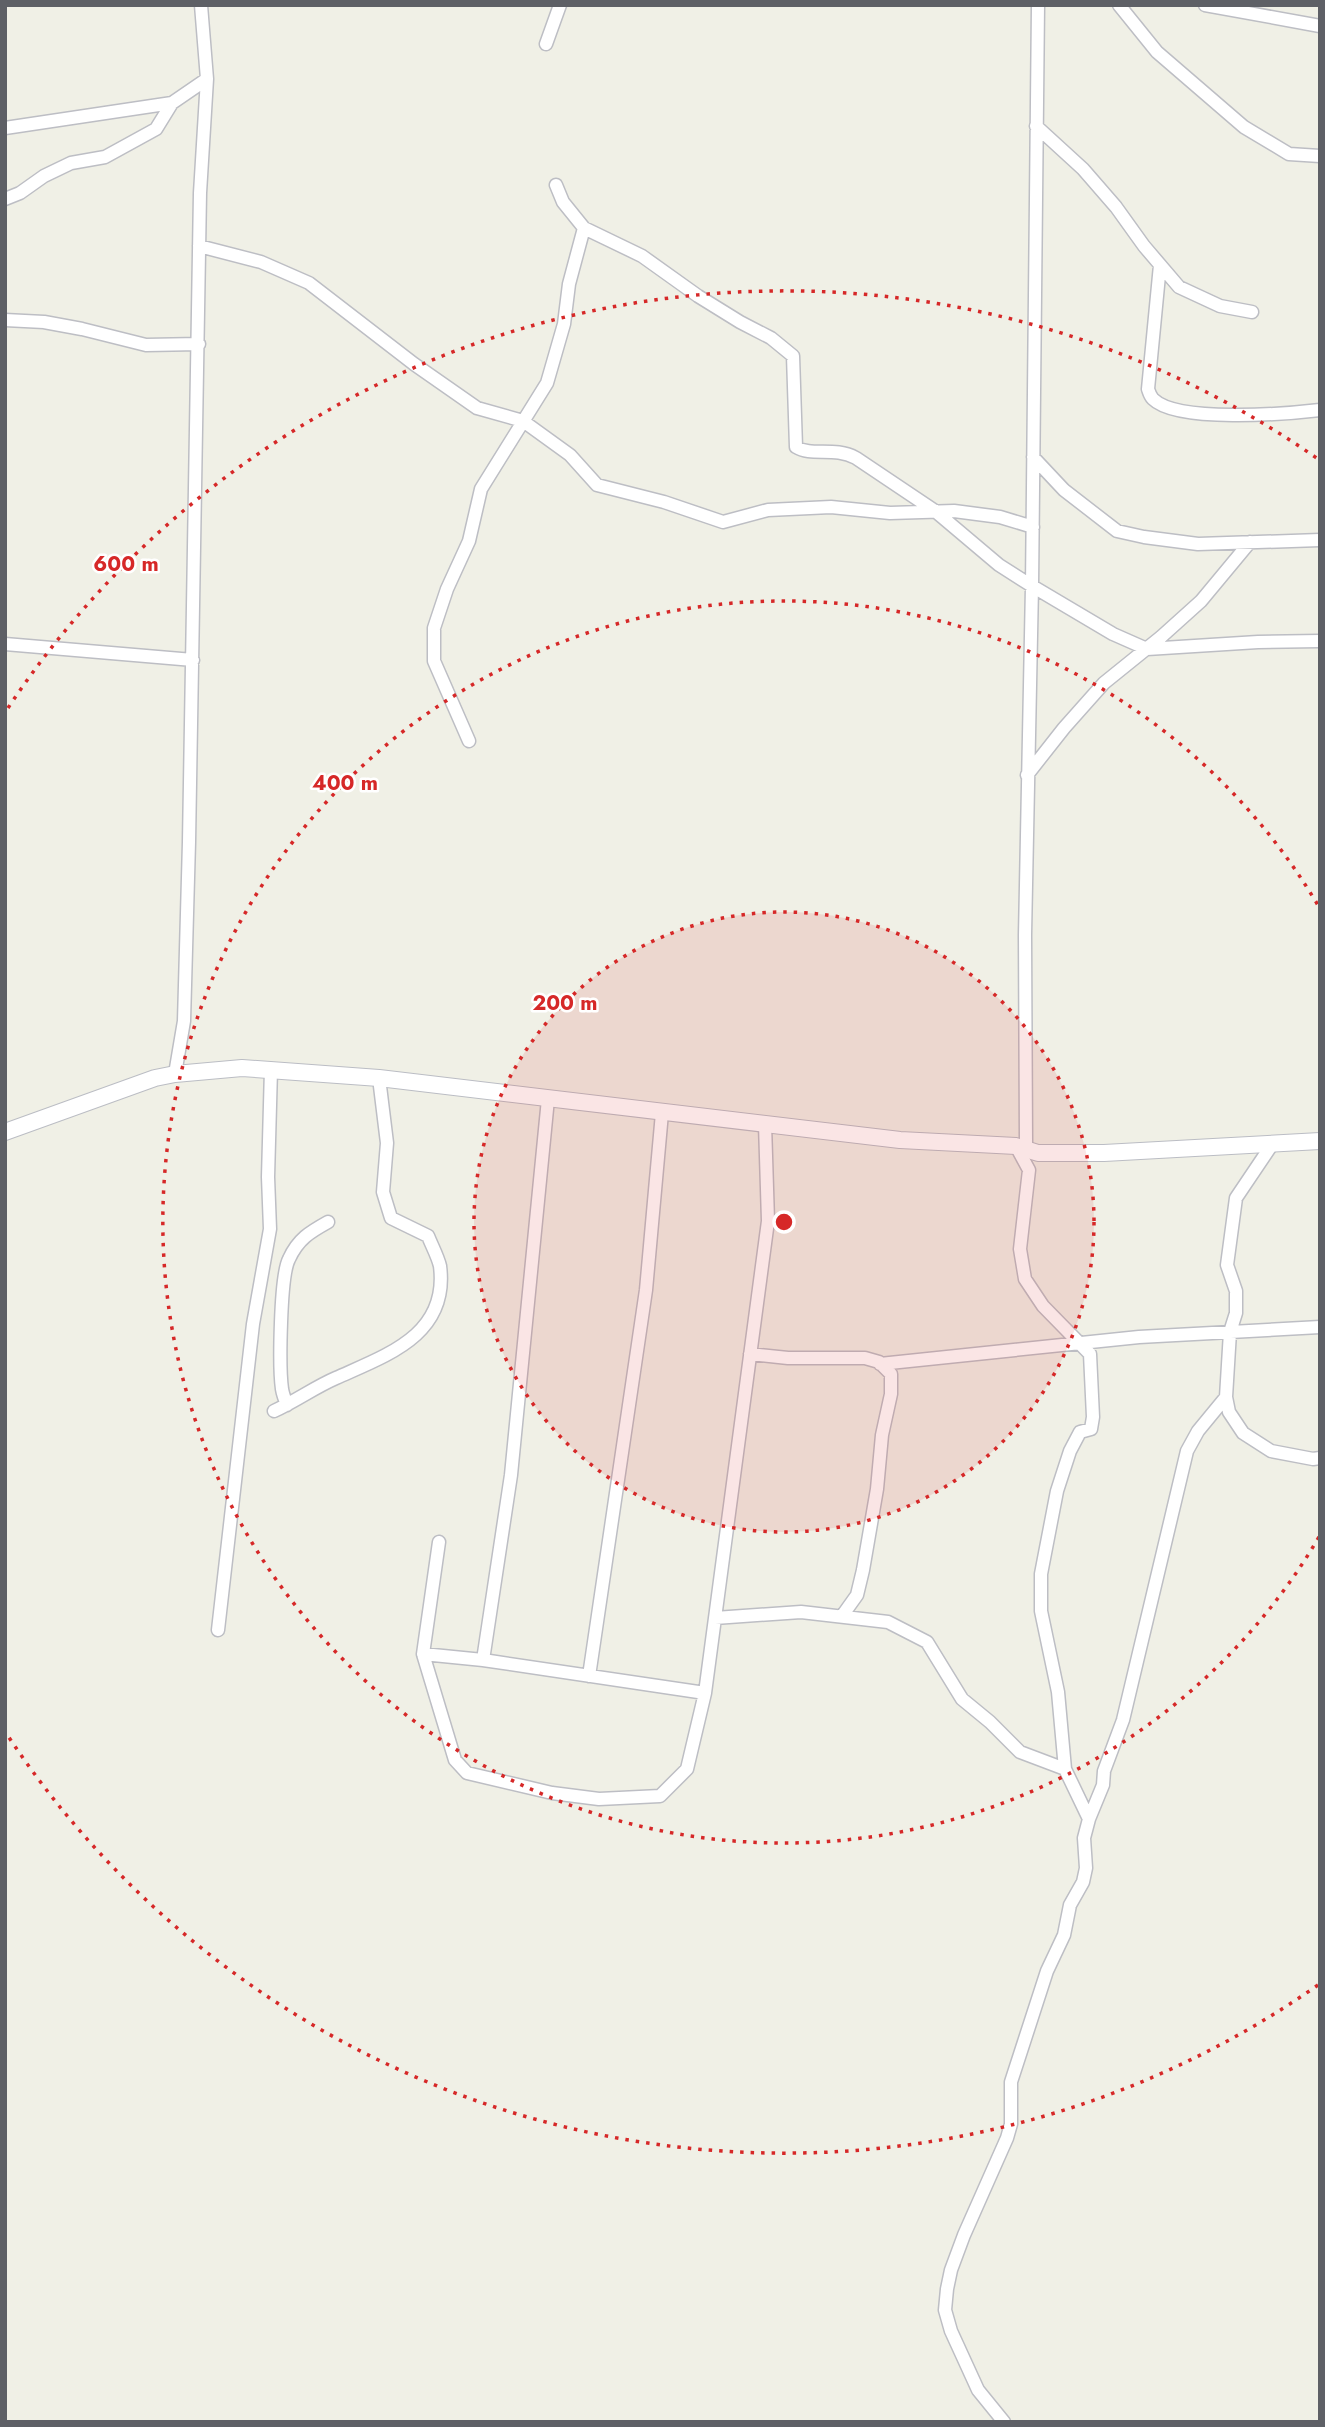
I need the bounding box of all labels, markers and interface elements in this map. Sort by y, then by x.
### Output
text: 600 m [93,549,159,579]
text: 400 m [312,768,378,798]
text: 200 m [532,988,598,1018]
centre of rings [772,1210,796,1234]

